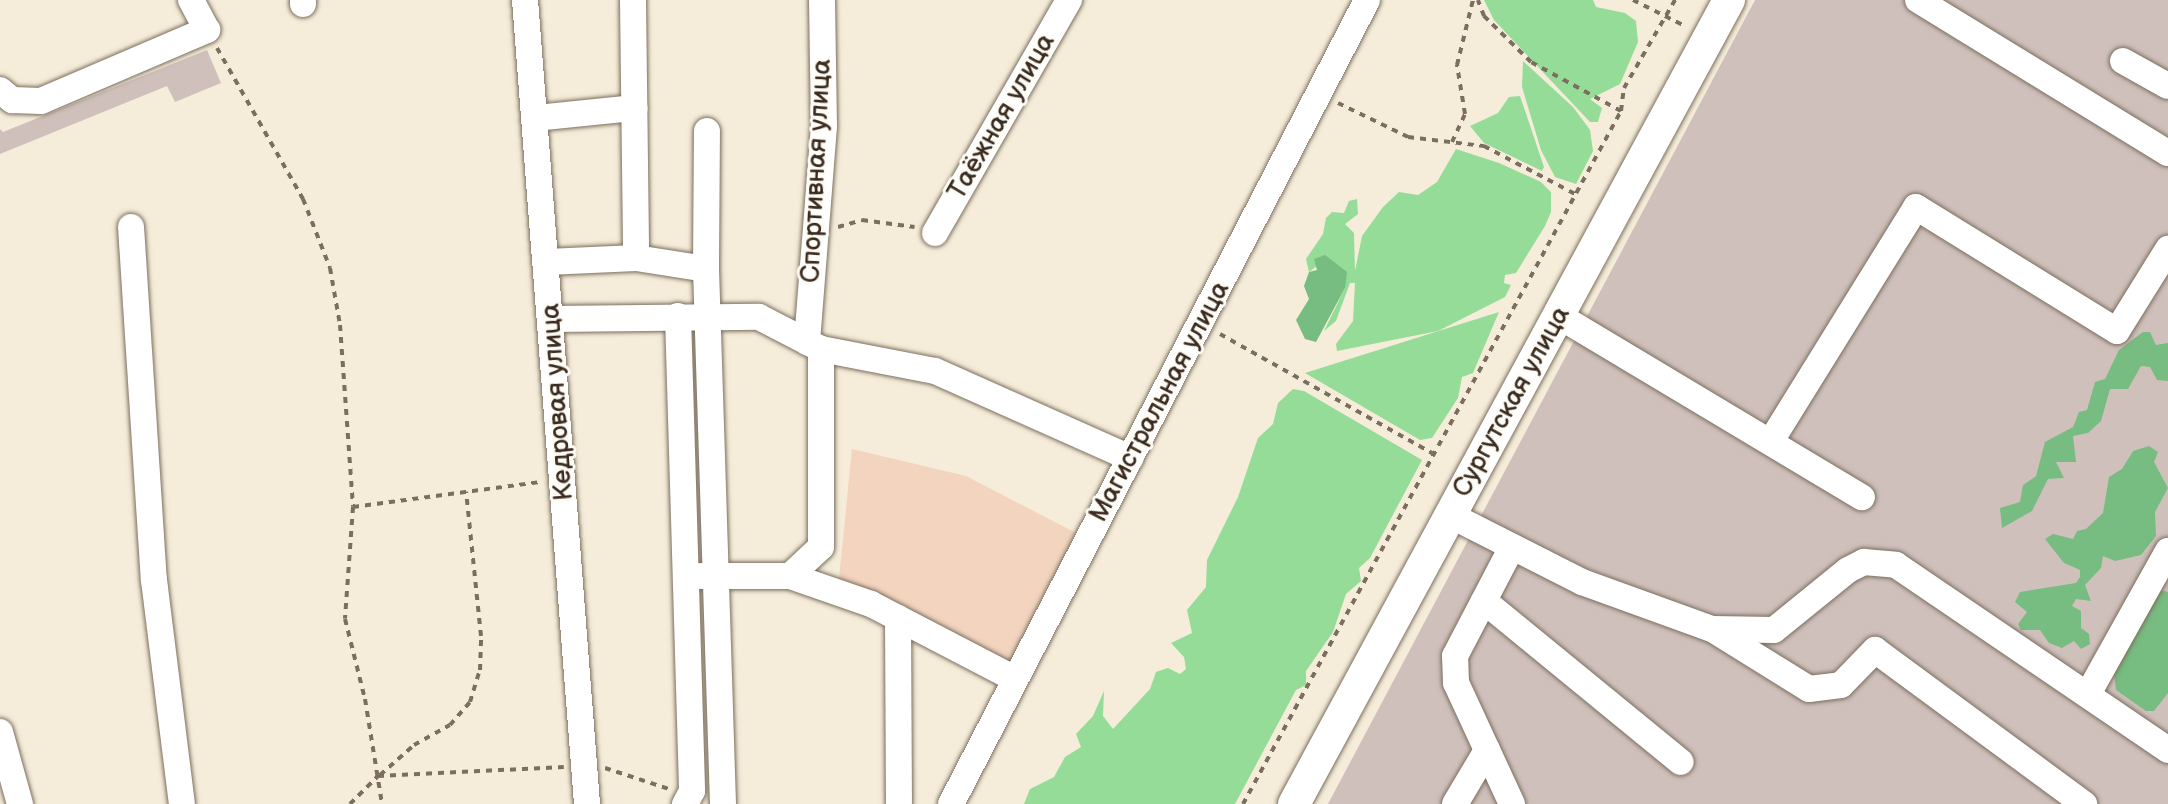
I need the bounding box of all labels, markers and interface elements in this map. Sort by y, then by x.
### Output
street label: Таёжная улица [942,29,1062,205]
street label: Спортивная улица [796,58,838,284]
street label: Магистральная улица [1083,276,1237,528]
street label: Сургутская улица [1447,301,1577,503]
street label: Кедровая улица [536,302,580,502]

